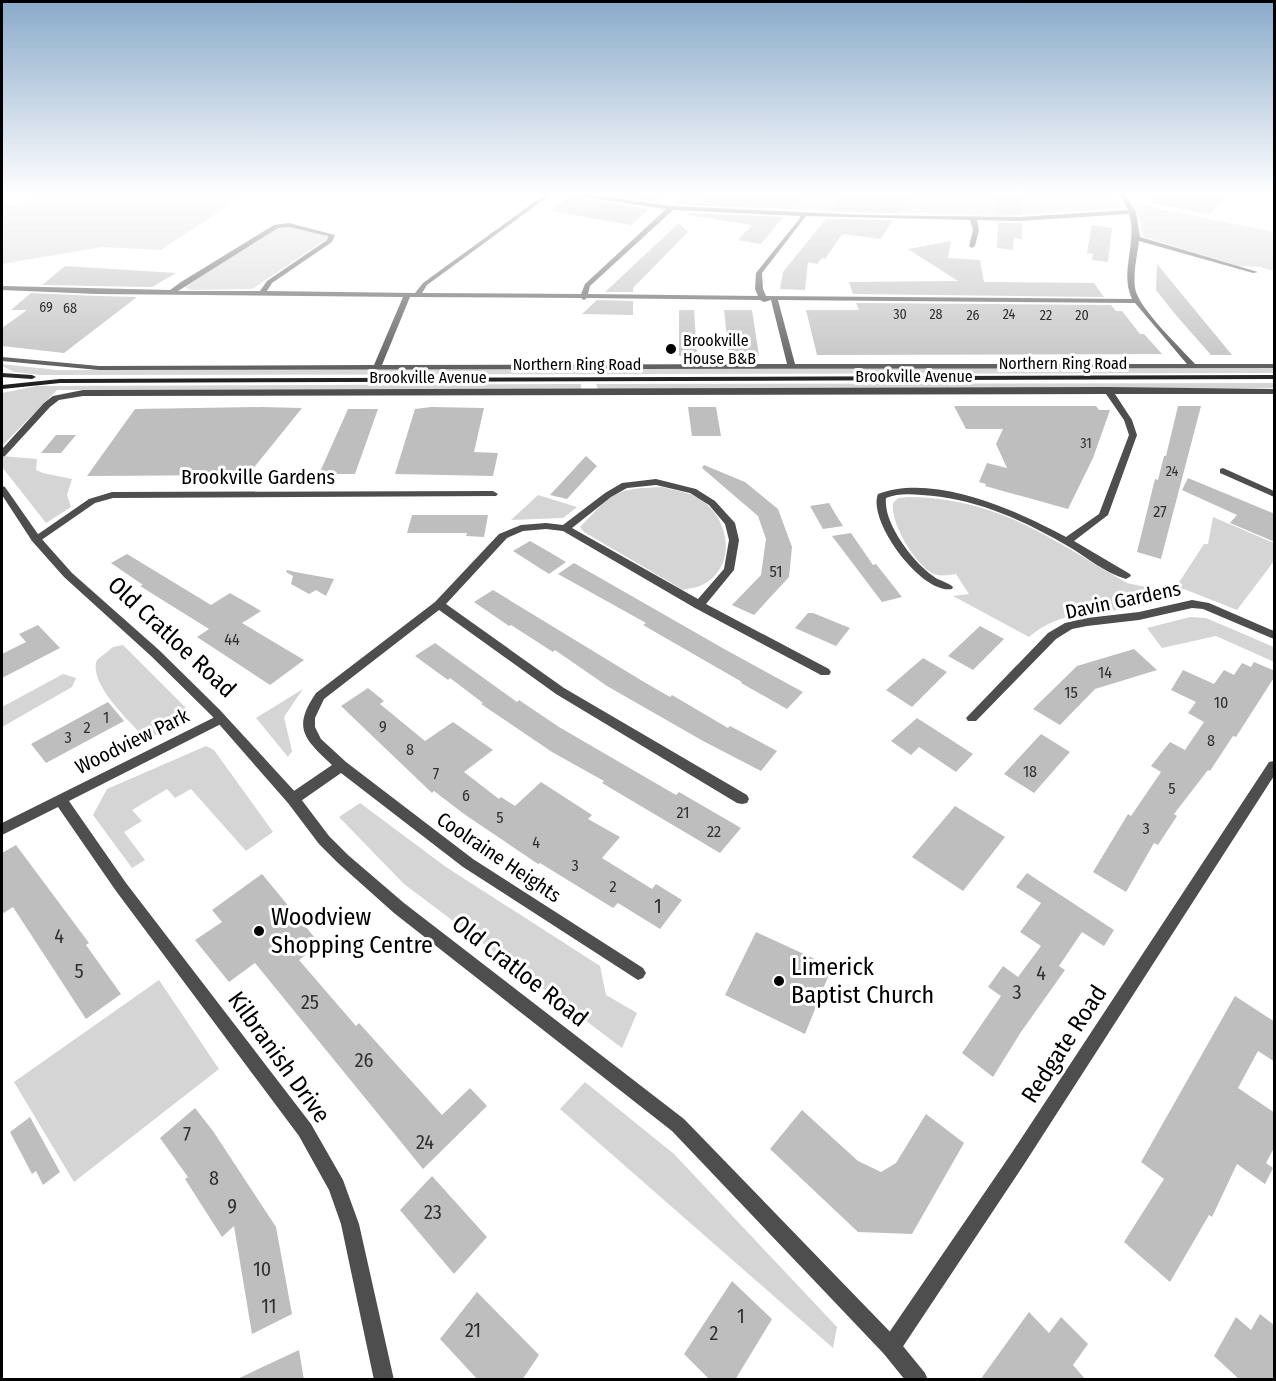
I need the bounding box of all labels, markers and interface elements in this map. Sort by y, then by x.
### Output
house number: 69 [39,299,53,316]
house number: 68 [63,300,77,317]
house number: 30 [893,306,907,323]
house number: 28 [929,306,943,323]
house number: 24 [1003,306,1016,323]
house number: 26 [966,307,980,324]
house number: 22 [1040,307,1052,324]
house number: 20 [1075,307,1089,324]
place label: Brookville House B&B [683,331,756,368]
marker: Brookville House B&B [664,342,678,356]
street label: Northern Ring Road [999,354,1127,373]
street label: Northern Ring Road [513,355,641,374]
street label: Brookville Avenue [855,367,973,386]
street label: Brookville Avenue [369,368,487,387]
house number: 31 [1080,435,1092,452]
house number: 24 [1166,463,1179,480]
street label: Brookville Gardens [181,465,335,489]
house number: 27 [1153,502,1167,521]
house number: 51 [770,562,782,581]
street label: Old Cratloe Road [102,571,242,703]
street label: Davin Gardens [1063,576,1183,624]
house number: 44 [224,630,240,649]
house number: 14 [1098,663,1112,682]
house number: 15 [1064,683,1078,702]
house number: 10 [1214,693,1228,712]
street label: Woodview Park [71,703,193,779]
house number: 1 [103,708,109,727]
house number: 9 [379,717,387,736]
house number: 2 [83,718,91,737]
house number: 3 [64,728,72,747]
house number: 8 [1207,731,1215,750]
house number: 8 [406,740,414,759]
house number: 18 [1023,762,1037,781]
house number: 7 [433,764,440,783]
house number: 5 [1168,779,1176,798]
house number: 6 [462,786,470,805]
house number: 21 [677,803,689,822]
street label: Coolraine Heights [432,807,566,907]
house number: 5 [496,808,504,827]
house number: 3 [1142,819,1150,838]
house number: 22 [707,822,721,841]
house number: 4 [532,833,540,852]
house number: 3 [571,856,579,875]
house number: 2 [609,877,617,896]
house number: 1 [654,894,662,918]
place label: Woodview Shopping Centre [271,903,433,959]
street label: Old Cratloe Road [446,909,594,1033]
house number: 4 [54,924,64,948]
marker: Woodview Shopping Centre [252,924,266,938]
place label: Limerick Baptist Church [791,953,934,1009]
house number: 5 [74,959,84,983]
house number: 4 [1036,961,1046,985]
marker: Limerick Baptist Church [772,974,786,988]
house number: 3 [1012,980,1022,1004]
street label: Redgate Road [1016,980,1112,1108]
street label: Kilbranish Drive [222,986,336,1128]
house number: 25 [301,990,319,1014]
house number: 26 [355,1048,373,1072]
house number: 7 [183,1122,191,1146]
house number: 24 [416,1130,434,1154]
house number: 8 [209,1166,219,1190]
house number: 9 [227,1194,237,1218]
house number: 23 [424,1200,442,1224]
house number: 10 [253,1257,271,1281]
house number: 11 [261,1294,277,1318]
house number: 1 [737,1304,745,1328]
house number: 21 [465,1318,481,1342]
house number: 2 [710,1321,719,1345]

